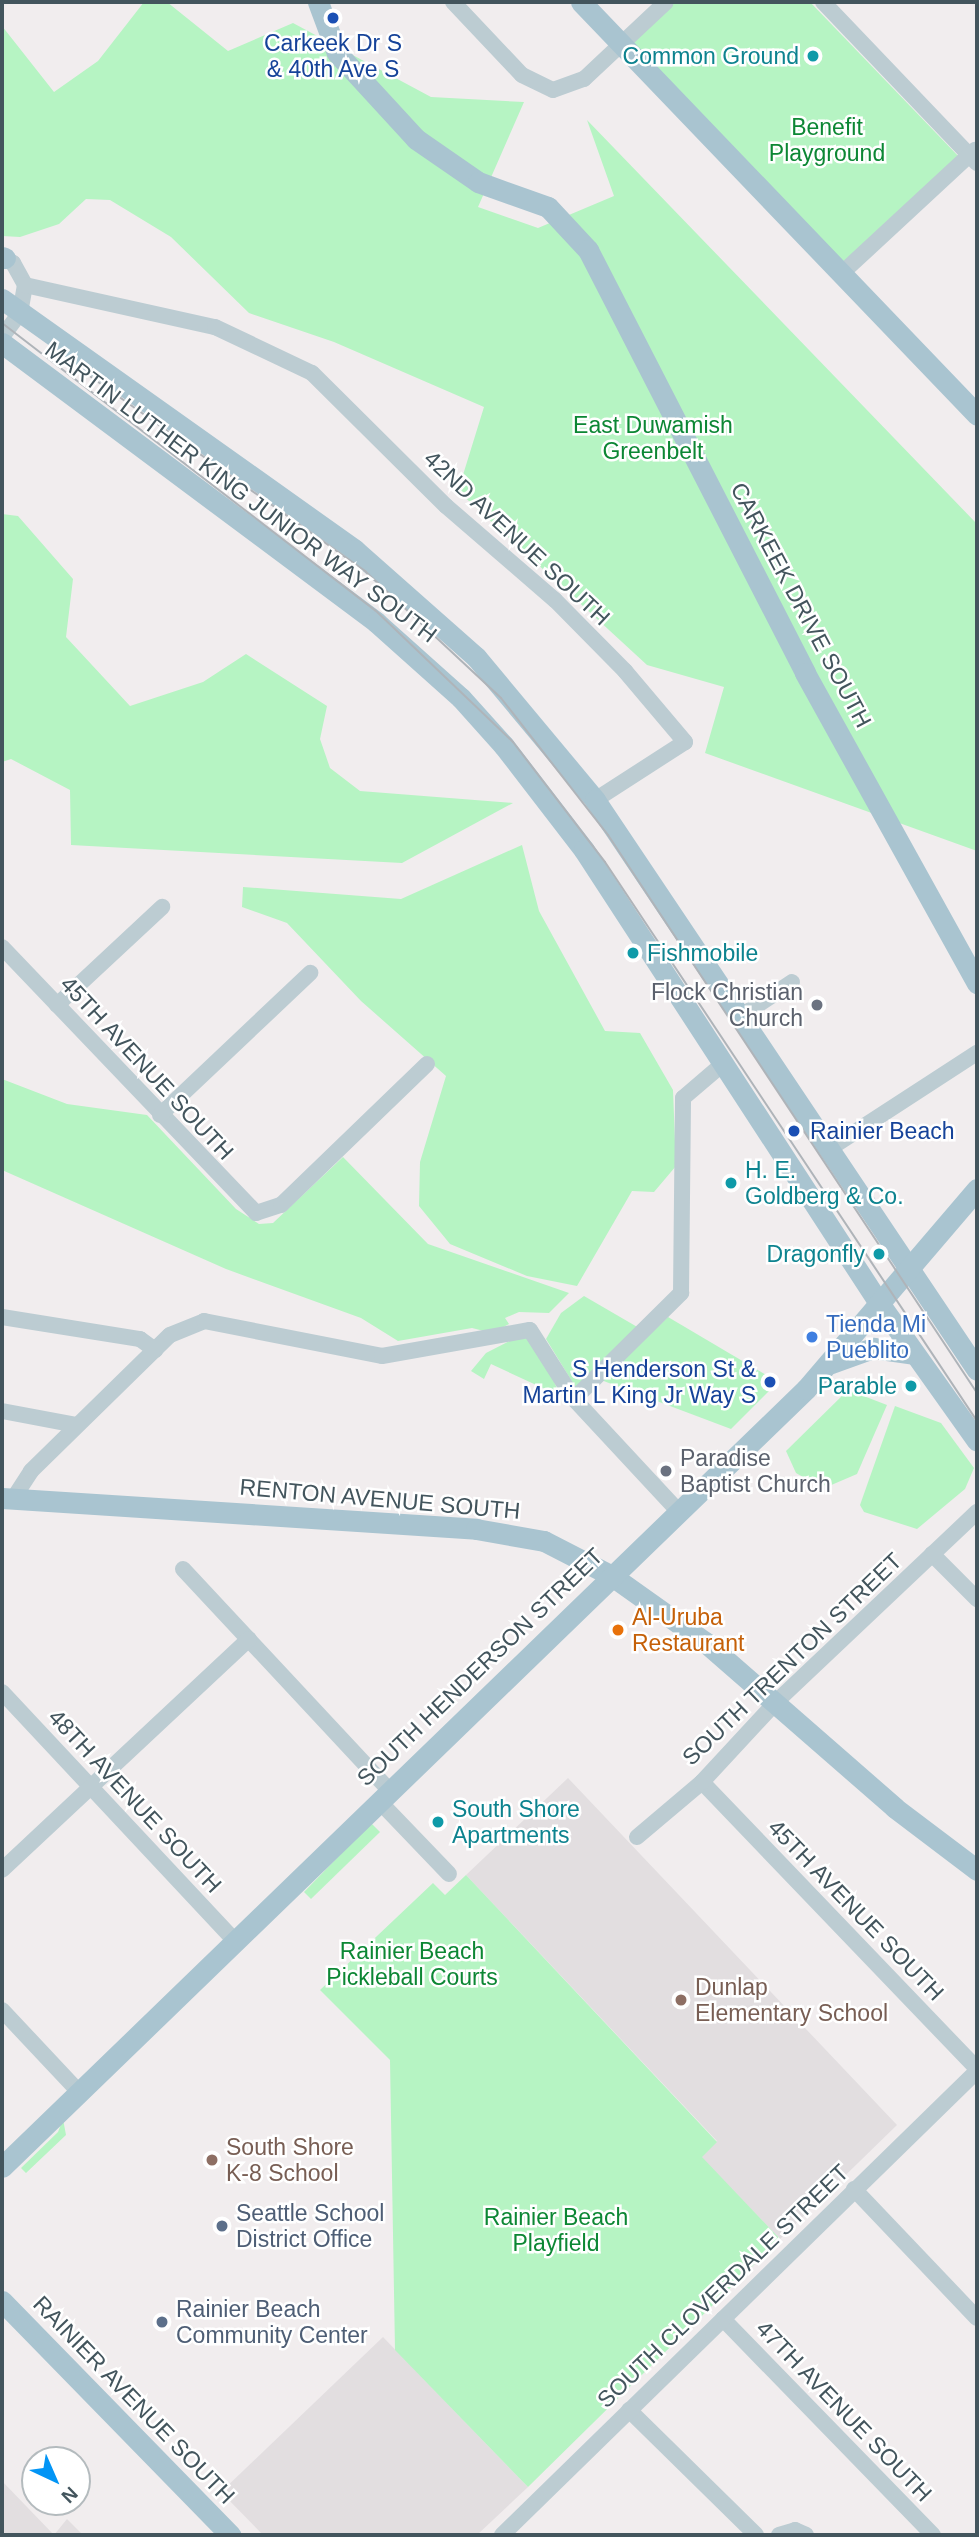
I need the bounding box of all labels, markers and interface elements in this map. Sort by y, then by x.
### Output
marker: Carkeek Dr S & 40th Ave S [325,10,341,26]
place label: Carkeek Dr S & 40th Ave S [264,29,402,83]
place label: Common Ground [623,42,799,70]
marker: Common Ground [805,48,821,64]
park label: Benefit Playground [769,113,885,167]
street label: MARTIN LUTHER KING JUNIOR WAY SOUTH [39,335,443,649]
park label: East Duwamish Greenbelt [573,411,733,465]
street label: 42ND AVENUE SOUTH [418,444,616,632]
street label: CARKEEK DRIVE SOUTH [725,478,877,732]
place label: Fishmobile [647,939,758,967]
marker: Fishmobile [625,945,641,961]
street label: 45TH AVENUE SOUTH [54,970,240,1166]
place label: Flock Christian Church [651,978,803,1032]
marker: Flock Christian Church [809,997,825,1013]
place label: Rainier Beach [810,1117,954,1145]
marker: Rainier Beach [784,1121,804,1141]
place label: H. E. Goldberg & Co. [745,1156,904,1210]
marker: H. E. Goldberg & Co. [723,1175,739,1191]
place label: Dragonfly [767,1240,865,1268]
marker: Dragonfly [871,1246,887,1262]
place label: Tienda Mi Pueblito [826,1310,926,1364]
marker: Tienda Mi Pueblito [804,1329,820,1345]
place label: S Henderson St & Martin L King Jr Way S [522,1355,756,1409]
place label: Parable [818,1372,897,1400]
marker: S Henderson St & Martin L King Jr Way S [762,1374,778,1390]
marker: Parable [903,1378,919,1394]
place label: Paradise Baptist Church [680,1444,831,1498]
marker: Paradise Baptist Church [658,1463,674,1479]
street label: RENTON AVENUE SOUTH [238,1473,522,1525]
street label: SOUTH HENDERSON STREET [351,1542,609,1792]
street label: SOUTH TRENTON STREET [676,1547,908,1771]
place label: Al-Uruba Restaurant [632,1603,745,1657]
marker: Al-Uruba Restaurant [610,1622,626,1638]
street label: 48TH AVENUE SOUTH [42,1703,228,1899]
place label: South Shore Apartments [452,1795,580,1849]
street label: 45TH AVENUE SOUTH [762,1813,950,2007]
marker: South Shore Apartments [430,1814,446,1830]
park label: Rainier Beach Pickleball Courts [326,1937,498,1991]
place label: Dunlap Elementary School [695,1973,888,2027]
marker: Dunlap Elementary School [673,1992,689,2008]
place label: South Shore K-8 School [226,2133,354,2187]
marker: South Shore K-8 School [204,2152,220,2168]
street label: SOUTH CLOVERDALE STREET [592,2158,854,2414]
place label: Seattle School District Office [236,2199,384,2253]
park label: Rainier Beach Playfield [484,2203,628,2257]
marker: Seattle School District Office [214,2218,230,2234]
street label: RAINIER AVENUE SOUTH [27,2290,241,2510]
place label: Rainier Beach Community Center [176,2295,368,2349]
marker: Rainier Beach Community Center [154,2314,170,2330]
street label: 47TH AVENUE SOUTH [750,2314,938,2508]
north arrow [21,2446,91,2516]

